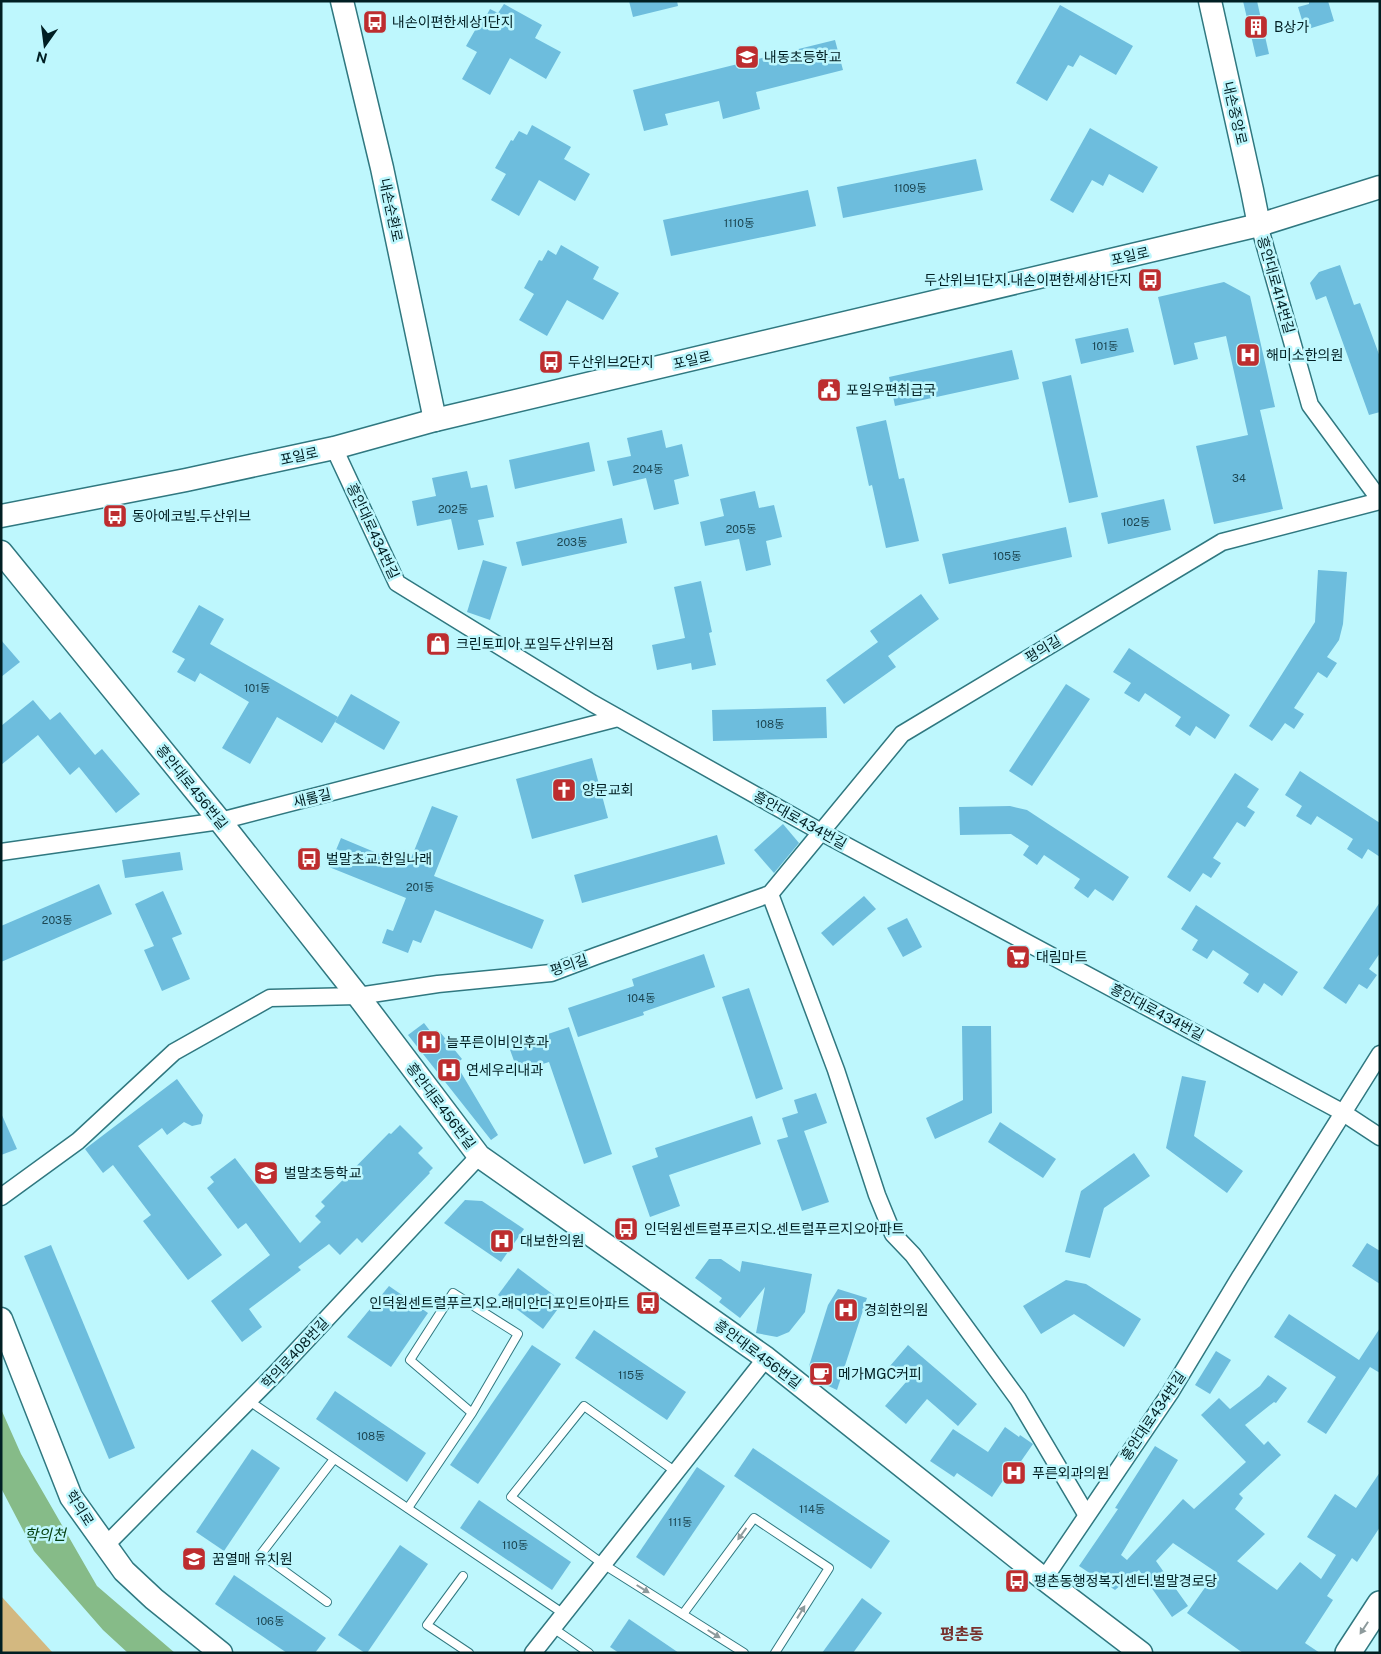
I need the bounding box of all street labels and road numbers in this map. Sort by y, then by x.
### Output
street label: 내손중앙로 [1220,80,1250,146]
street label: 내손순환로 [376,177,406,243]
street label: 흥안대로414번길 [1254,234,1298,336]
street label: 포일로 [1109,244,1151,268]
street label: 포일로 [671,348,713,372]
street label: 포일로 [278,444,320,468]
street label: 흥안대로434번길 [344,481,402,581]
street label: 평의길 [1022,632,1064,666]
street label: 흥안대로456번길 [153,742,231,832]
street label: 새롬길 [291,786,333,810]
street label: 흥안대로434번길 [751,788,849,852]
street label: 평의길 [548,951,590,979]
street label: 흥안대로434번길 [1107,981,1207,1043]
street label: 흥안대로456번길 [403,1060,479,1152]
street label: 학의로408번길 [258,1314,332,1392]
street label: 흥안대로456번길 [712,1316,804,1392]
street label: 흥안대로434번길 [1117,1369,1189,1463]
street label: 학의로 [63,1487,97,1529]

